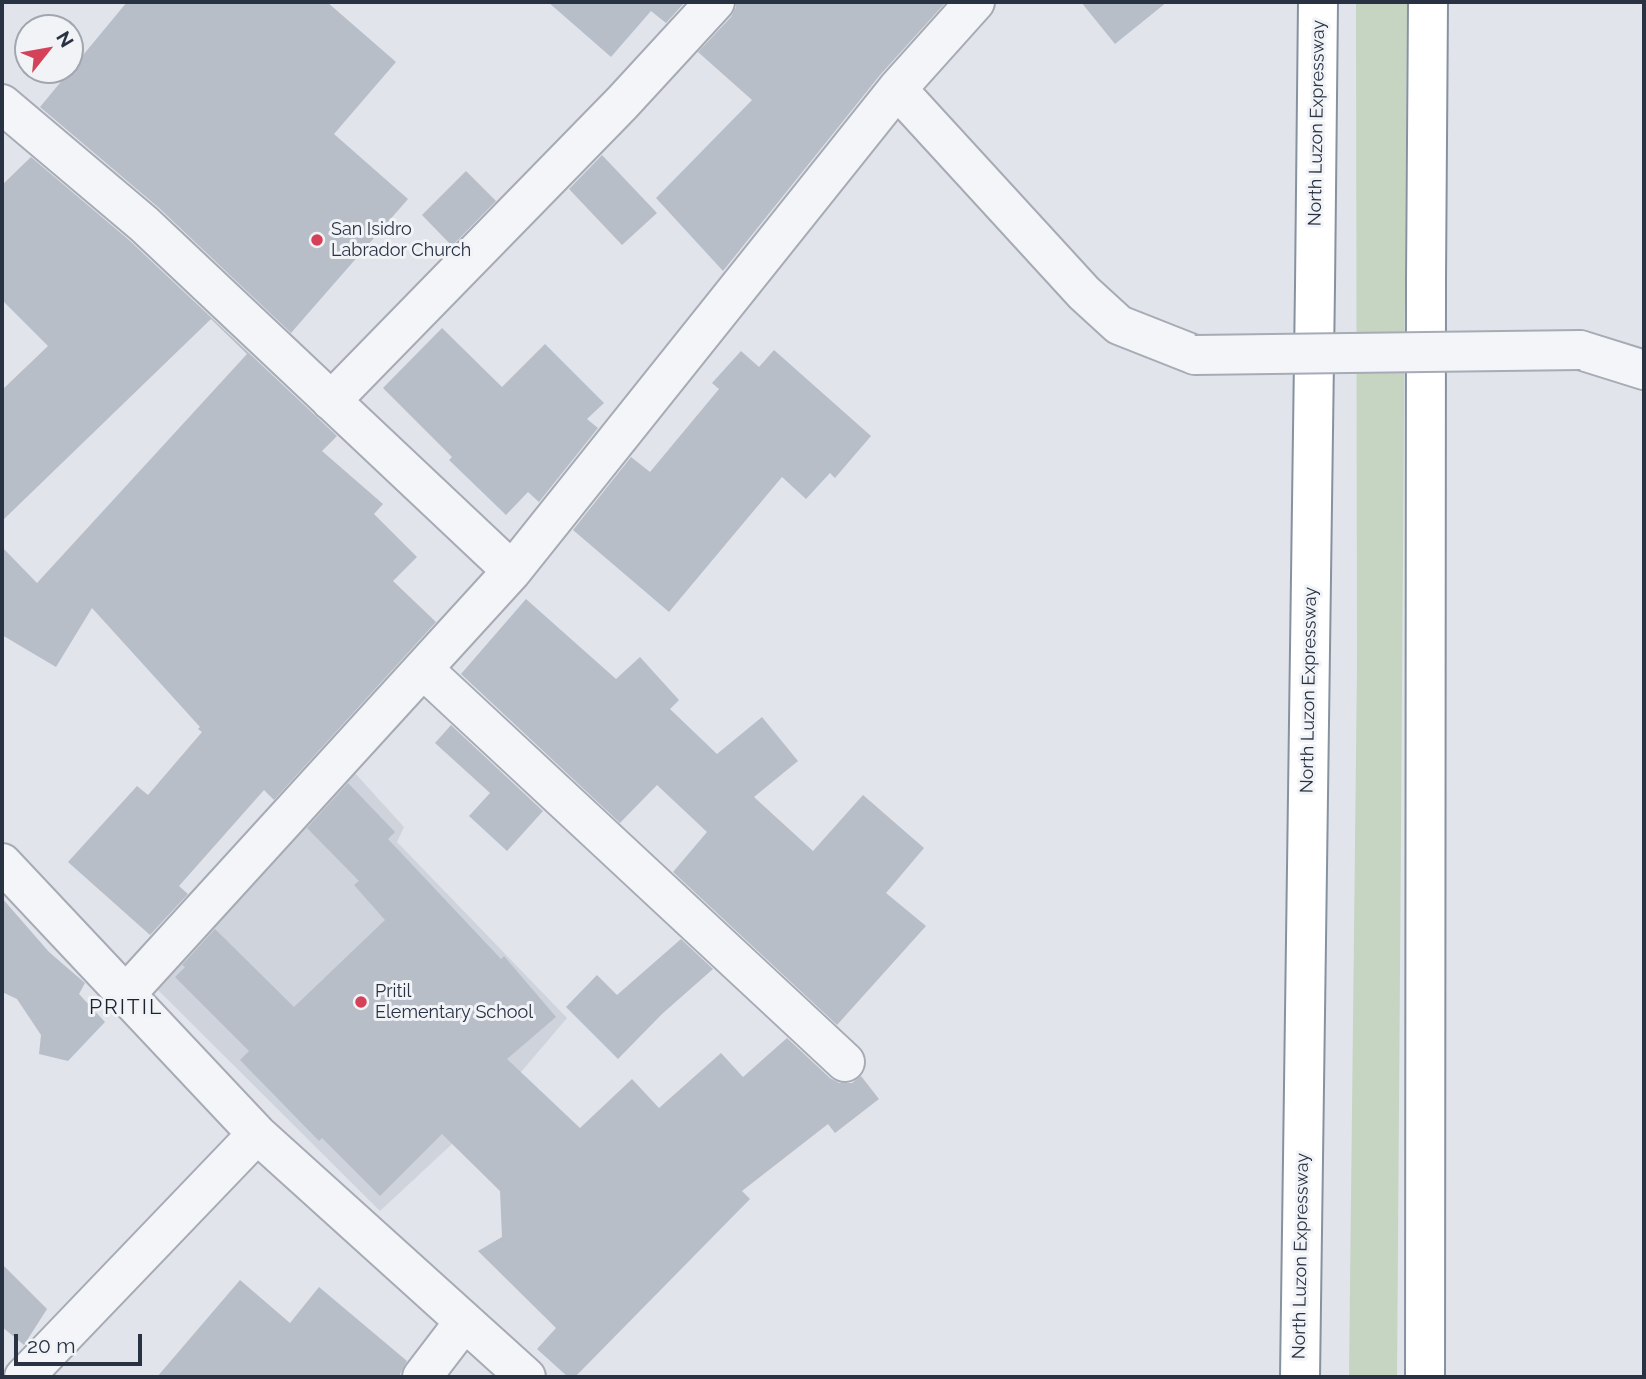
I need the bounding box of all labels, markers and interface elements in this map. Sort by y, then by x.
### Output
north arrow [14,14,84,84]
street label: North Luzon Expressway [1304,20,1330,226]
text: N [52,27,78,51]
place label: San Isidro Labrador Church [331,219,471,262]
marker: San Isidro Labrador Church [309,232,325,248]
street label: North Luzon Expressway [1296,587,1322,793]
place label: Pritil Elementary School [375,981,533,1024]
marker: Pritil Elementary School [353,994,369,1010]
district label: PRITIL [90,995,162,1021]
street label: North Luzon Expressway [1288,1153,1314,1359]
scale bar [18,1320,145,1364]
text: 20 m [27,1333,75,1358]

